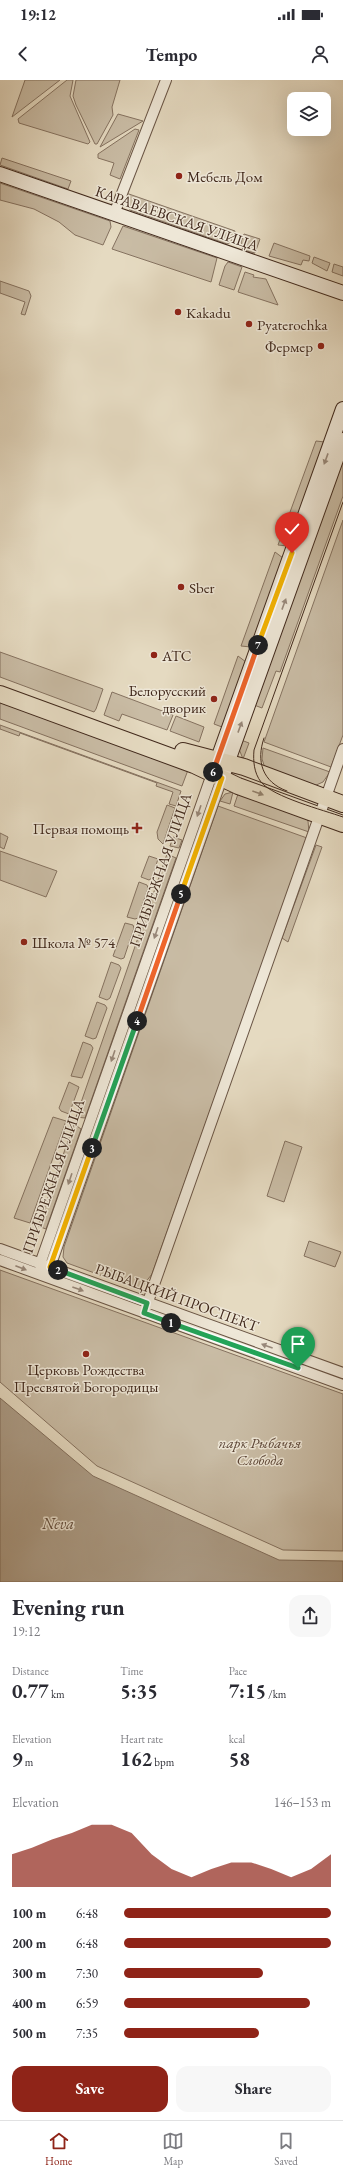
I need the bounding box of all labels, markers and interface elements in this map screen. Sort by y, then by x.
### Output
text: 19:12 [20,5,56,24]
icon: back [12,43,34,65]
text: Tempo [146,43,197,66]
icon: person [309,43,331,65]
map controls [287,92,331,136]
button: layers [287,92,331,136]
place label: Мебель Дом [187,167,263,186]
marker: Мебель Дом [174,171,184,181]
street label: КАРАВАЕВСКАЯ УЛИЦА [93,181,262,255]
place label: Kakadu [186,303,231,322]
marker: Kakadu [173,307,183,317]
place label: Pyaterochka [257,315,327,334]
marker: Pyaterochka [244,319,254,329]
place label: Фермер [265,337,313,356]
marker: Фермер [316,341,326,351]
one-way arrow [322,453,328,465]
pin [275,512,309,553]
icon: check [281,518,303,540]
place label: Sber [189,578,215,597]
marker: Sber [176,582,186,592]
one-way arrow [281,598,287,610]
pin: 7 [248,635,268,655]
text: 7 [255,638,261,652]
place label: АТС [161,646,191,665]
marker: АТС [149,650,159,660]
place label: Белорусский дворик [128,681,206,717]
marker: Белорусский дворик [209,694,219,704]
one-way arrow [237,720,243,732]
pin: 6 [203,762,223,782]
text: 6 [210,765,216,779]
street label: ПРИБРЕЖНАЯ УЛИЦА [125,790,196,950]
one-way arrow [252,791,264,797]
one-way arrow [196,805,202,817]
place label: Первая помощь [33,819,129,838]
marker: Первая помощь [132,823,142,833]
pin: 5 [171,884,191,904]
text: 5 [178,887,184,901]
one-way arrow [153,928,159,940]
place label: Школа № 574 [32,933,116,952]
marker: Школа № 574 [19,937,29,947]
pin: 4 [127,1011,147,1031]
text: 4 [134,1014,140,1028]
one-way arrow [110,1050,116,1062]
street label: ПРИБРЕЖНАЯ УЛИЦА [18,1096,89,1256]
pin: 3 [82,1138,102,1158]
text: 3 [89,1141,95,1155]
one-way arrow [67,1173,73,1185]
street label: РЫБАЦКИЙ ПРОСПЕКТ [93,1259,262,1336]
pin: 2 [48,1260,68,1280]
text: 2 [55,1263,61,1277]
one-way arrow [15,1265,27,1271]
one-way arrow [73,1287,85,1293]
pin: 1 [161,1313,181,1333]
text: 1 [168,1316,174,1330]
pin [281,1327,315,1368]
icon: arrive [287,1333,309,1355]
one-way arrow [260,1342,272,1348]
marker: Церковь Рождества Пресвятой Богородицы [81,1349,91,1359]
place label: Церковь Рождества Пресвятой Богородицы [14,1360,158,1396]
park label: парк Рыбачья Слобода [218,1433,302,1469]
water label: Neva [41,1513,74,1534]
text: Evening run [12,1593,125,1622]
button: share [289,1595,331,1637]
text: 19:12 [12,1623,40,1640]
text: Distance [12,1664,49,1678]
text: Time [120,1664,143,1678]
text: Pace [229,1664,247,1678]
text: 0.77 [12,1678,49,1704]
text: 5:35 [120,1678,158,1704]
text: 7:15 [229,1678,266,1704]
text: km [49,1687,65,1701]
text: /km [266,1687,286,1701]
text: Elevation [12,1732,52,1746]
text: Heart rate [120,1732,163,1746]
text: kcal [229,1732,245,1746]
text: 9 [12,1746,23,1772]
text: 162 [120,1746,152,1772]
text: 58 [229,1746,250,1772]
text: m [23,1755,33,1769]
text: bpm [152,1755,174,1769]
text: Elevation [12,1794,59,1811]
text: 146–153 m [274,1794,331,1811]
text: 100 m [12,1905,46,1922]
text: 6:48 [76,1905,98,1922]
text: 200 m [12,1935,46,1952]
text: 6:48 [76,1935,98,1952]
text: 300 m [12,1965,46,1982]
text: 7:30 [76,1965,98,1982]
text: 400 m [12,1995,46,2012]
text: 6:59 [76,1995,98,2012]
text: 500 m [12,2025,46,2042]
text: 7:35 [76,2025,98,2042]
button: Save [12,2066,168,2112]
button: Share [176,2066,331,2112]
tab: Home [45,2130,72,2168]
tab: Map [162,2130,184,2168]
tab: Saved [274,2130,298,2168]

